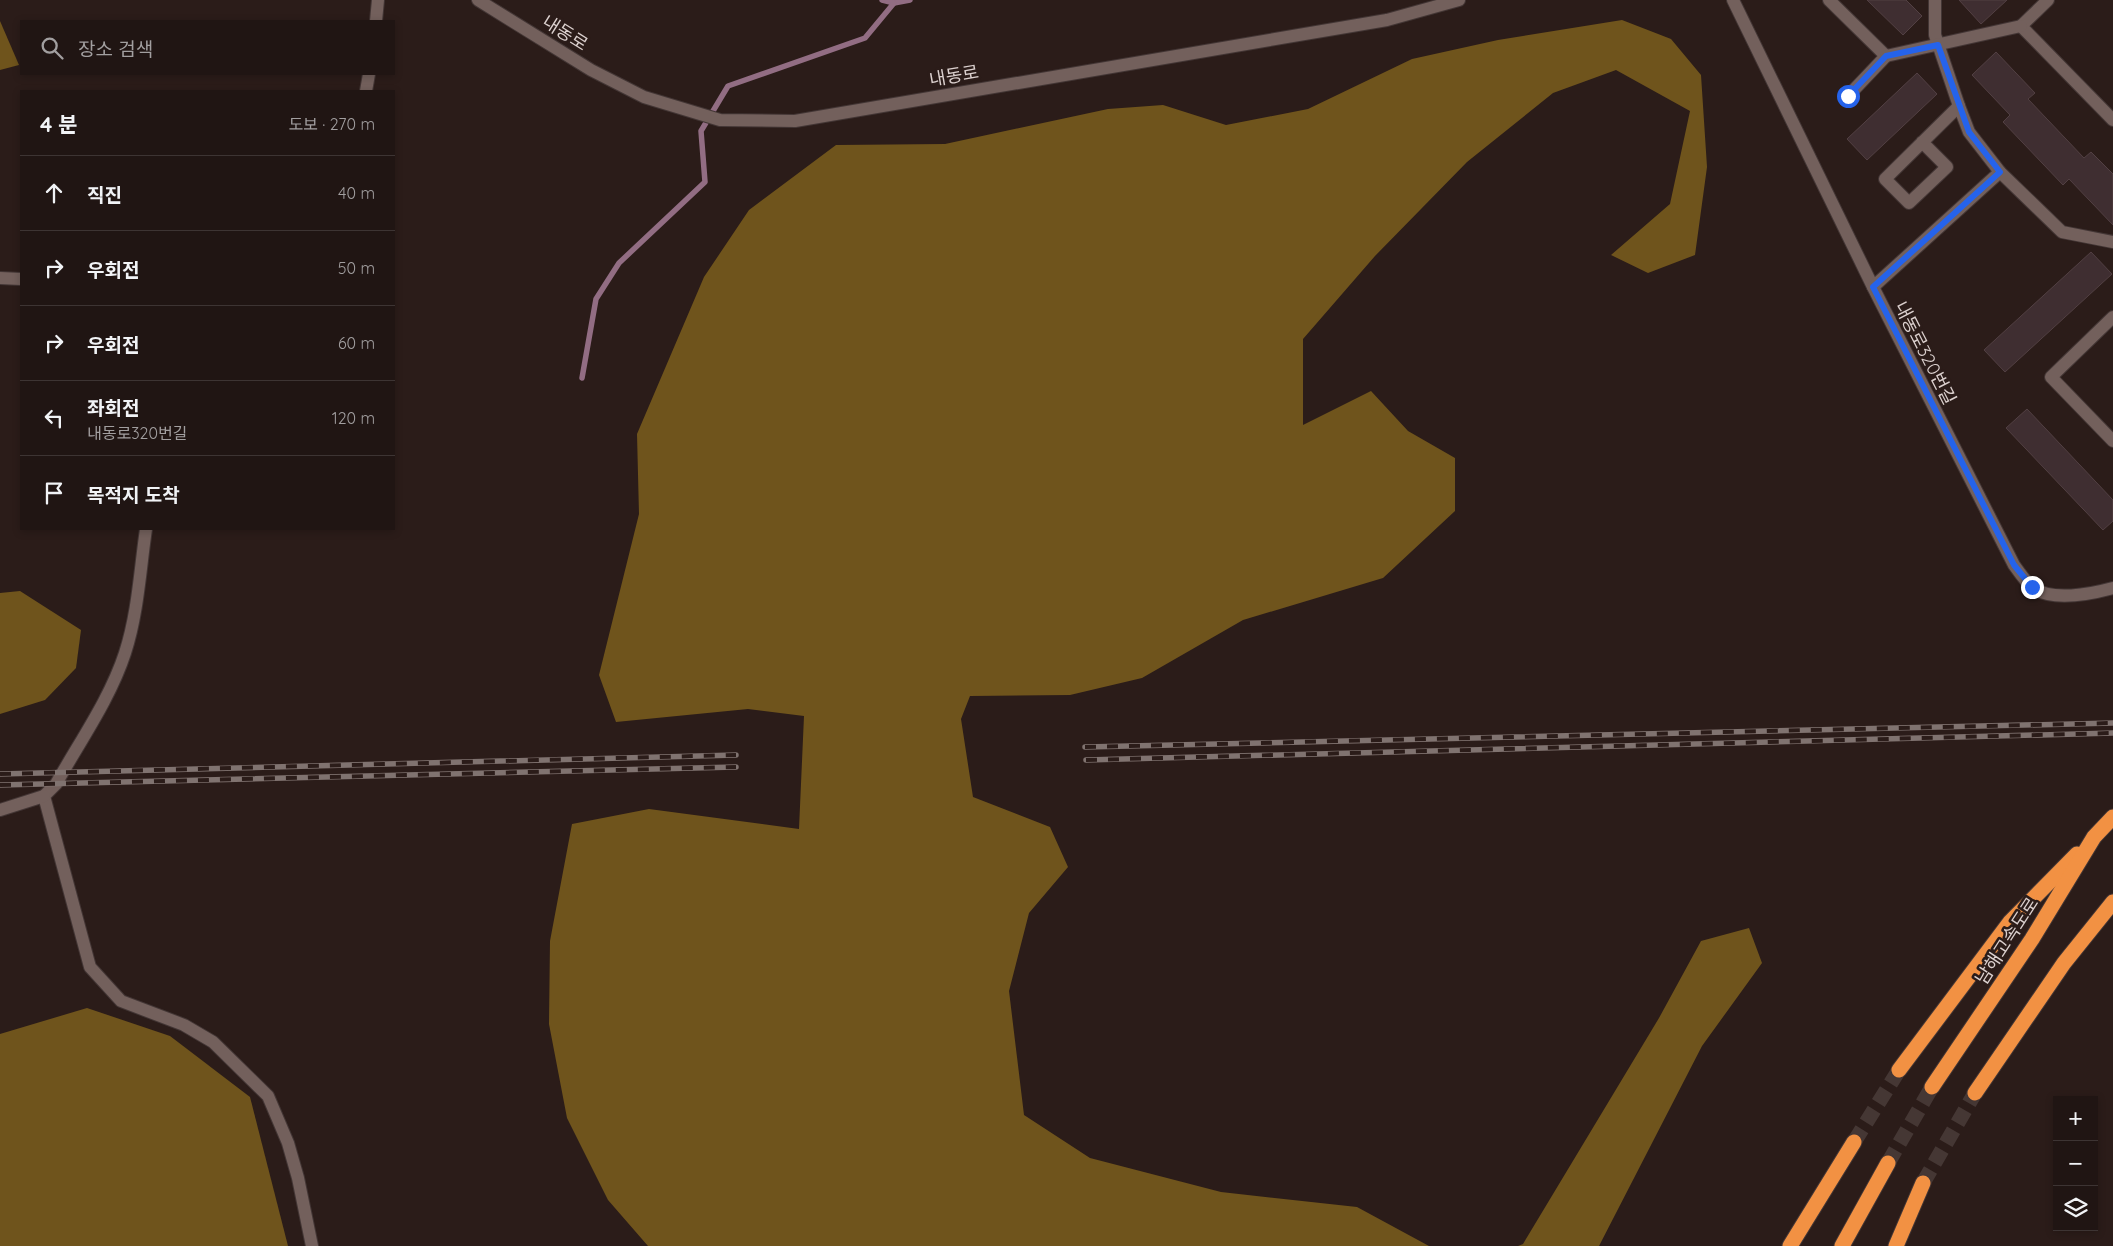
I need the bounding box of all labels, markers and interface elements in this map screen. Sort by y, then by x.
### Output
street label: 내동로 [538,10,592,55]
search box [20,20,395,75]
icon: search [38,34,66,62]
text: 장소 검색 [78,37,153,61]
street label: 내동로 [927,60,980,91]
route start [1837,85,1860,108]
text: 4 분 [40,111,78,137]
text: 도보 · 270 m [288,114,375,134]
icon: ahead [40,179,68,207]
text: 직진 [87,183,122,207]
text: 40 m [338,183,375,203]
icon: right [40,254,68,282]
text: 우회전 [87,258,139,282]
text: 50 m [338,258,375,278]
street label: 내동로320번길 [1890,297,1961,408]
icon: right [40,329,68,357]
text: 우회전 [87,333,139,357]
text: 60 m [338,333,375,353]
text: 좌회전 [87,396,139,420]
icon: left [40,404,68,432]
text: 120 m [332,408,375,428]
text: 내동로320번길 [87,423,187,443]
icon: arrive [40,479,68,507]
text: 목적지 도착 [87,483,180,507]
route end [2021,576,2044,599]
street label: 남해고속도로 [1970,893,2043,989]
map controls [2053,1096,2098,1231]
button: + [2053,1096,2098,1141]
button: − [2053,1141,2098,1186]
button: layers [2053,1186,2098,1231]

